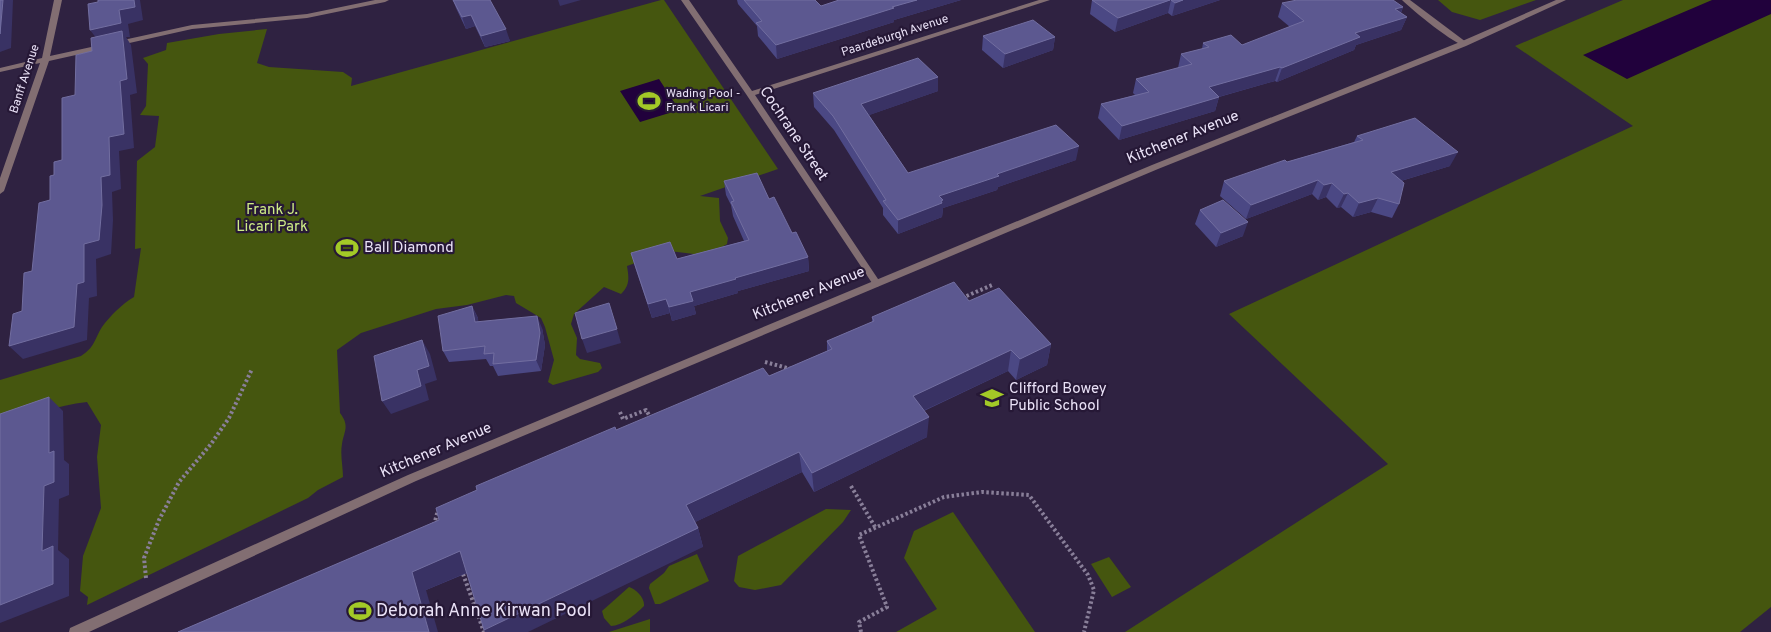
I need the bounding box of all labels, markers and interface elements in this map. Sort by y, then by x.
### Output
street label: Paardeburgh Avenue [839,11,951,61]
street label: Banff Avenue [6,42,44,116]
street label: Cochrane Street [754,83,832,185]
place label: Wading Pool - Frank Licari [666,86,741,116]
sports icon: Wading Pool - Frank Licari [636,88,662,114]
street label: Kitchener Avenue [1124,107,1242,169]
park label: Frank J. Licari Park [236,201,308,237]
sports icon: Ball Diamond [334,235,360,261]
place label: Ball Diamond [364,239,454,258]
street label: Kitchener Avenue [750,263,868,325]
place label: Clifford Bowey Public School [1009,380,1107,416]
school or university icon: Clifford Bowey Public School [979,385,1005,411]
street label: Kitchener Avenue [377,419,495,483]
sports icon: Deborah Anne Kirwan Pool [347,598,373,624]
place label: Deborah Anne Kirwan Pool [376,600,592,623]

